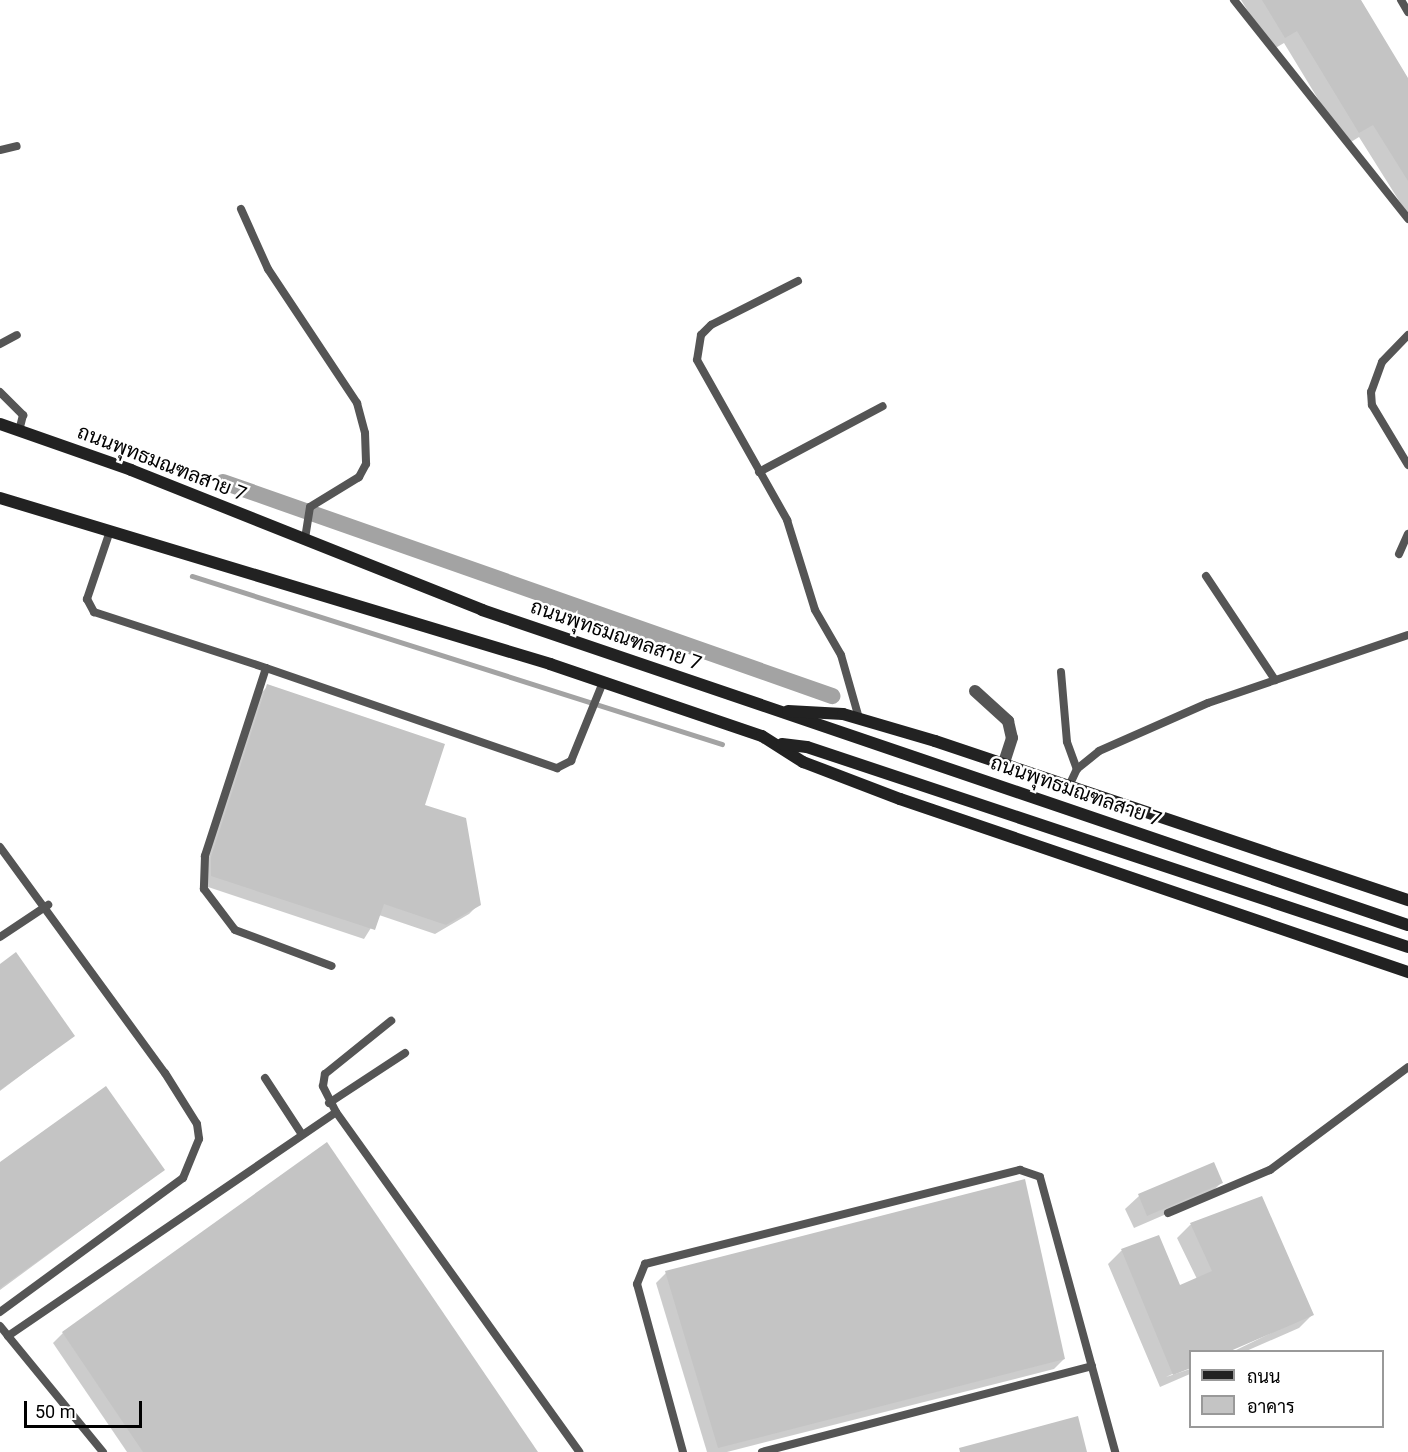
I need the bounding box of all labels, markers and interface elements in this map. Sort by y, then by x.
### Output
street label: ถนนพุทธมณฑลสาย 7 [74,420,250,506]
street label: ถนนพุทธมณฑลสาย 7 [527,595,705,675]
street label: ถนนพุทธมณฑลสาย 7 [987,751,1165,831]
legend [1189,1350,1384,1428]
text: ถนน [1247,1366,1280,1387]
scale bar [27,1389,146,1427]
text: อาคาร [1247,1396,1295,1417]
text: 50 m [35,1401,75,1422]

